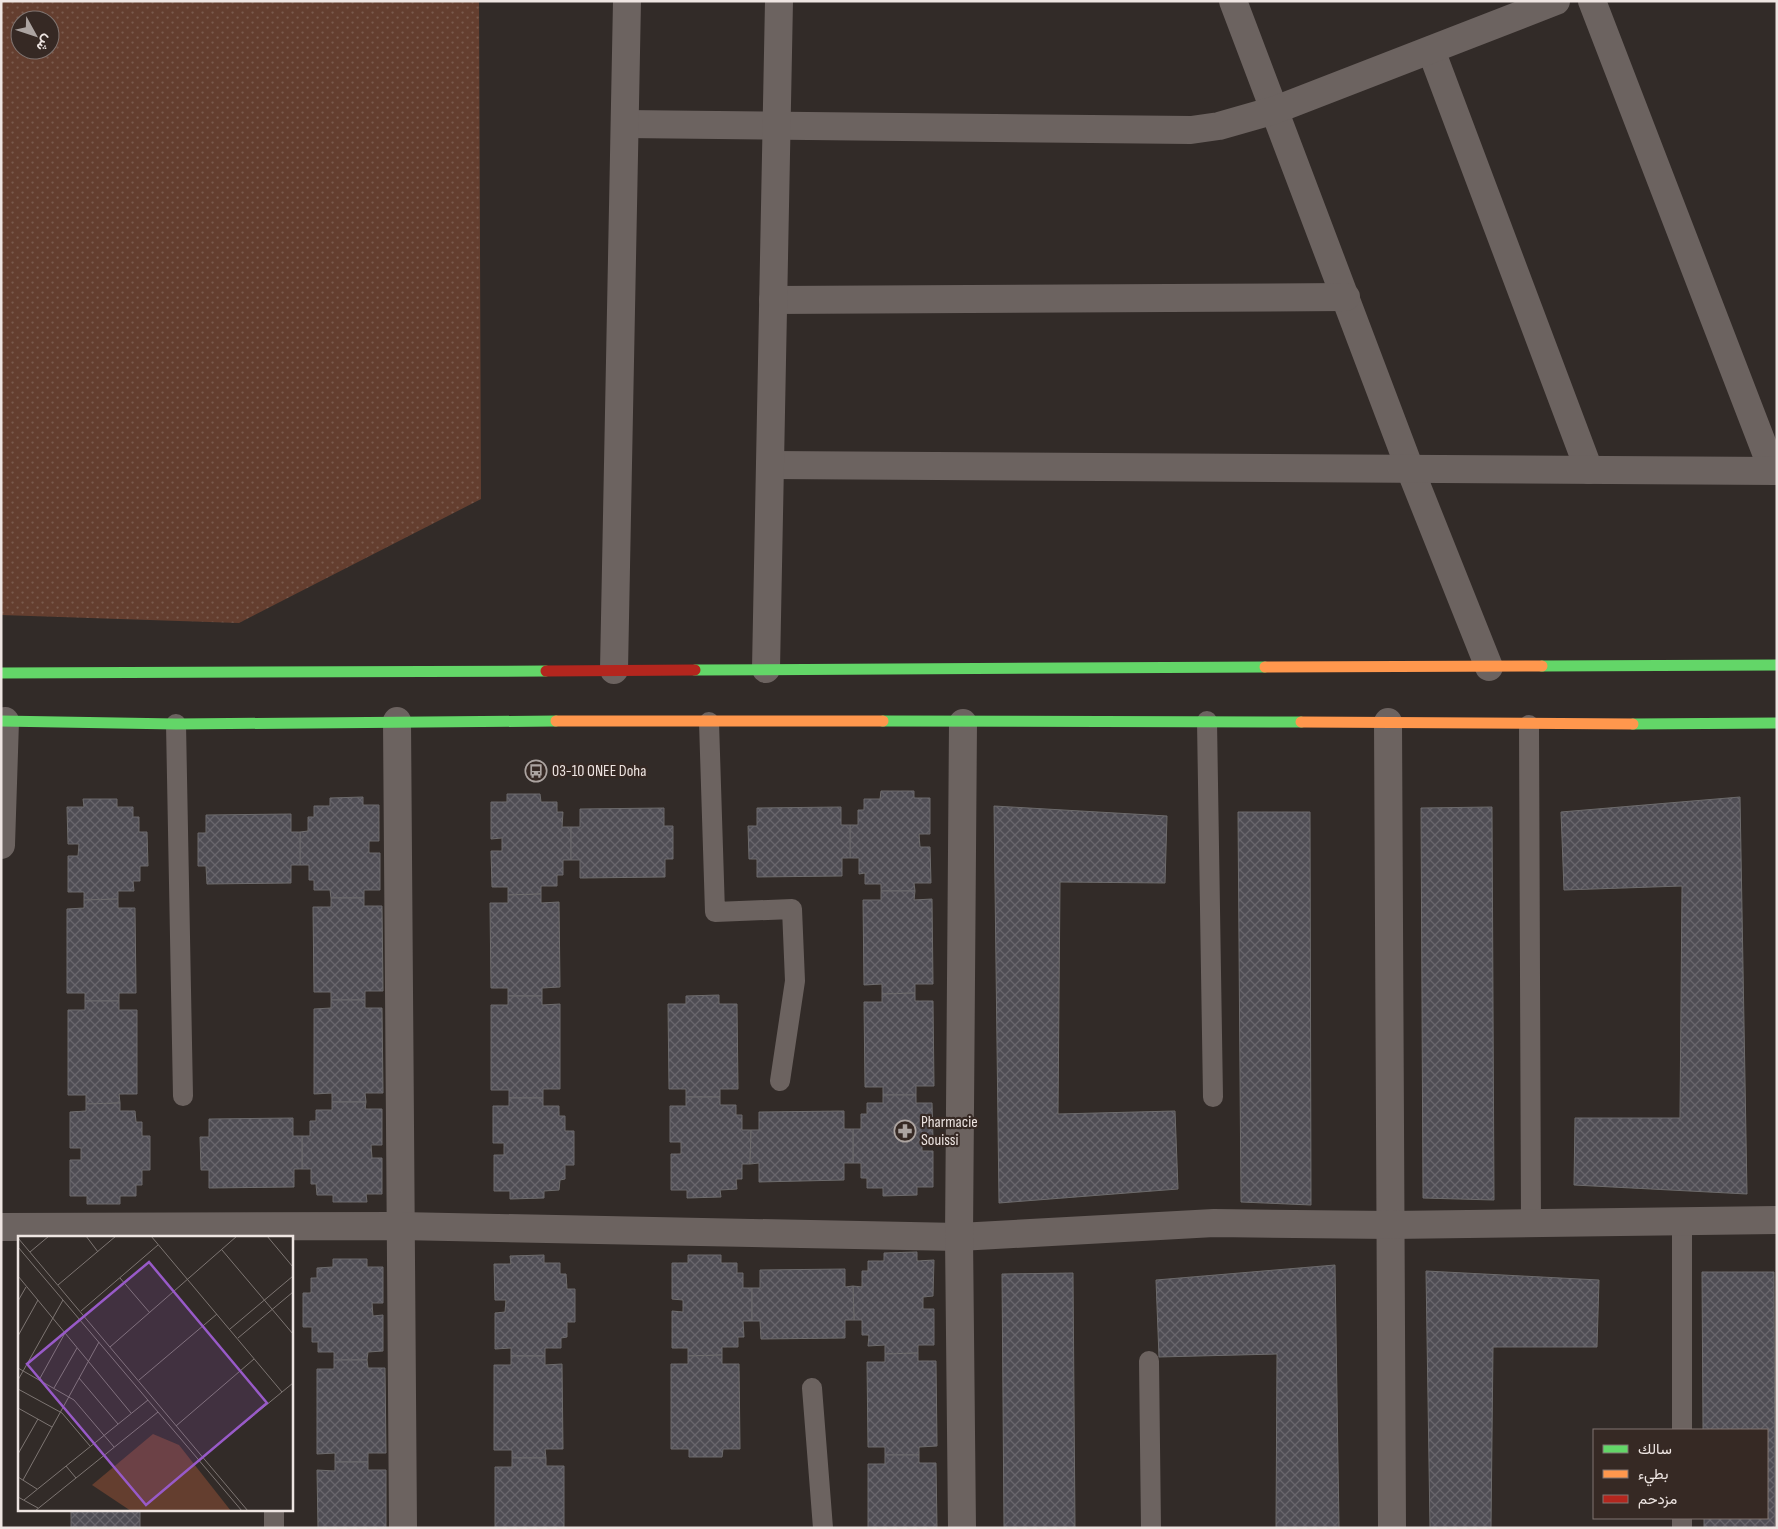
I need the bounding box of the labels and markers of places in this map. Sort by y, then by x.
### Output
bus stop icon: 03-10 ONEE Doha [524,759,548,783]
place label: 03-10 ONEE Doha [552,762,646,781]
place label: Pharmacie Souissi [921,1113,978,1150]
pharmacy icon: Pharmacie Souissi [893,1119,917,1143]

